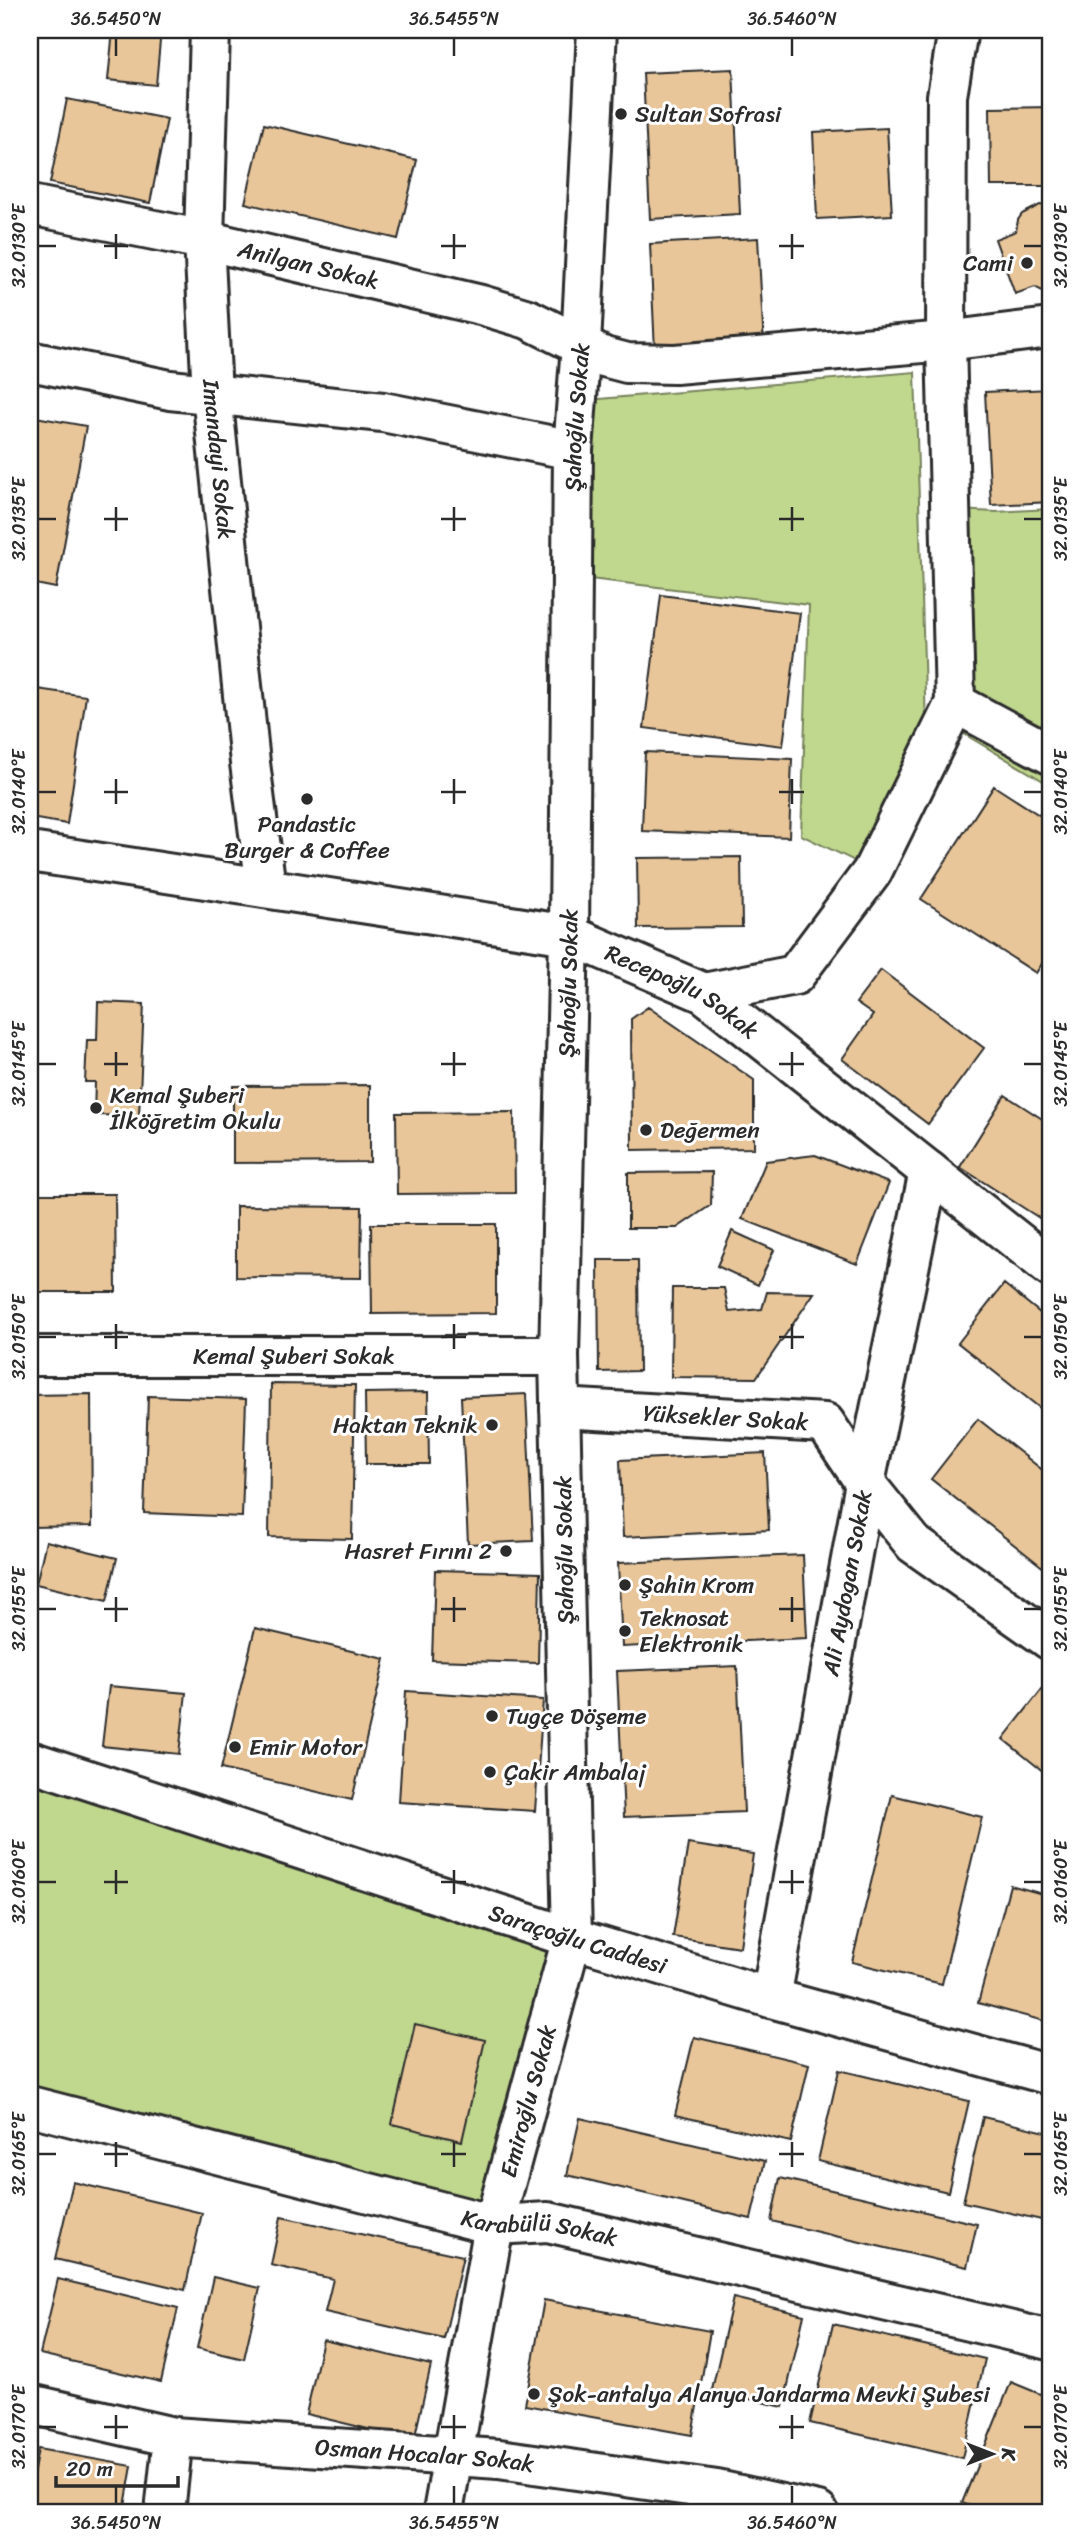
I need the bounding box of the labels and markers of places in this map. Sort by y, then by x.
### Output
place label: Sultan Sofrasi [635,94,782,135]
marker: Sultan Sofrasi [613,106,629,122]
place label: Cami [963,243,1014,284]
marker: Cami [1019,255,1035,271]
marker: Pandastic Burger & Coffee [299,791,315,807]
place label: Pandastic Burger & Coffee [224,804,390,871]
place label: Kemal Şuberi İlköğretim Okulu [109,1075,281,1142]
marker: Kemal Şuberi İlköğretim Okulu [88,1100,104,1116]
place label: Değermen [660,1110,760,1151]
marker: Değermen [638,1122,654,1138]
place label: Haktan Teknik [333,1405,478,1446]
marker: Haktan Teknik [484,1417,500,1433]
place label: Hasret Fırını 2 [344,1531,492,1572]
marker: Hasret Fırını 2 [498,1543,514,1559]
place label: Şahin Krom [639,1565,755,1606]
marker: Şahin Krom [617,1577,633,1593]
place label: Teknosat Elektronik [639,1598,744,1665]
marker: Teknosat Elektronik [617,1623,633,1639]
place label: Tugçe Döşeme [506,1696,647,1737]
marker: Tugçe Döşeme [484,1708,500,1724]
place label: Emir Motor [249,1727,363,1768]
marker: Emir Motor [227,1739,243,1755]
place label: Çakir Ambalaj [504,1752,647,1793]
marker: Çakir Ambalaj [482,1764,498,1780]
place label: Şok-antalya Alanya Jandarma Mevki Şubesi [548,2374,990,2415]
marker: Şok-antalya Alanya Jandarma Mevki Şubesi [526,2386,542,2402]

